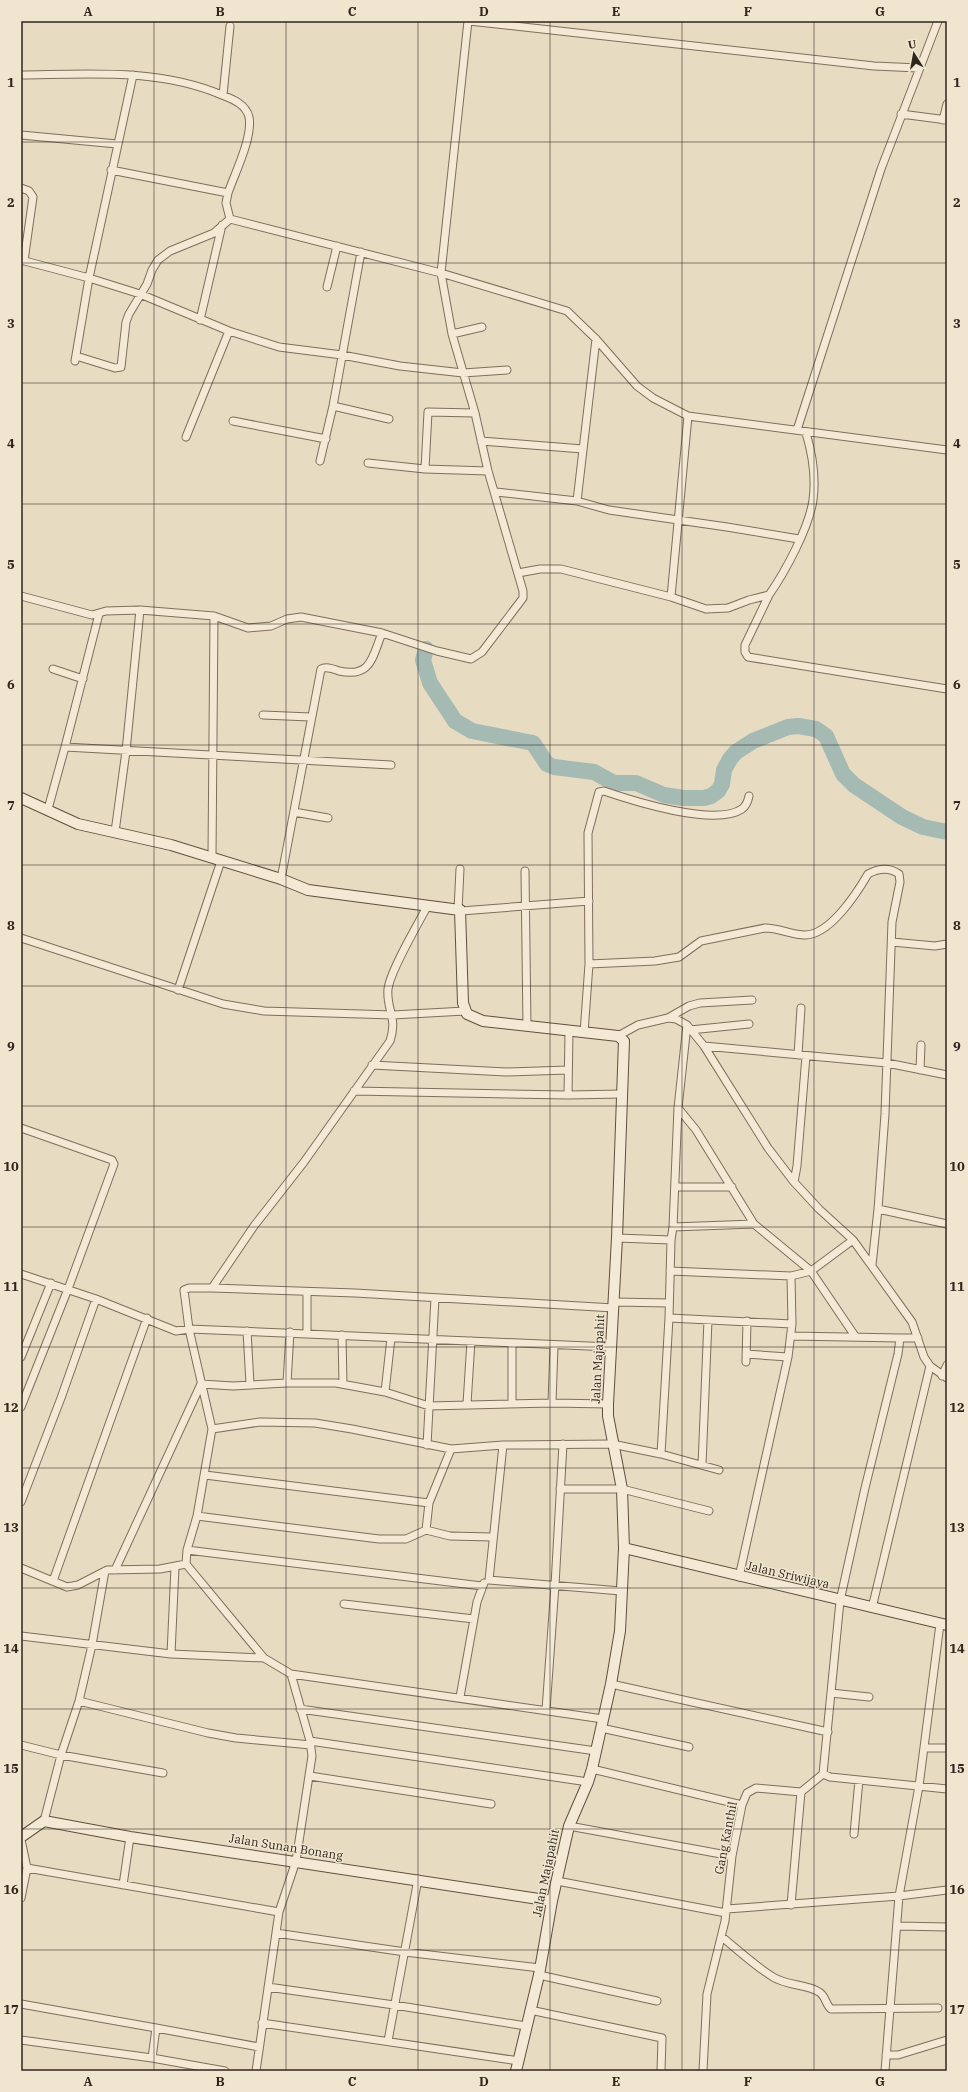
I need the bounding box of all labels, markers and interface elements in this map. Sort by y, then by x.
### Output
text: A [83,3,93,20]
text: B [215,3,225,20]
text: C [348,3,357,20]
text: D [479,3,489,20]
text: E [612,3,620,20]
text: F [744,3,752,20]
text: G [875,3,885,20]
north arrow [894,34,934,74]
text: U [907,36,918,52]
text: 1 [7,74,15,91]
text: 1 [953,74,961,91]
text: 2 [7,194,15,211]
text: 2 [953,194,961,211]
text: 3 [7,315,15,332]
text: 3 [953,315,961,332]
text: 4 [7,435,15,452]
text: 4 [953,435,961,452]
text: 5 [7,556,15,573]
text: 5 [953,556,961,573]
text: 6 [7,676,15,693]
text: 6 [953,676,961,693]
text: 7 [7,797,15,814]
text: 7 [953,797,961,814]
text: 8 [7,917,15,934]
text: 8 [953,917,961,934]
text: 9 [7,1038,15,1055]
text: 9 [953,1038,961,1055]
text: 10 [3,1158,19,1175]
text: 10 [949,1158,965,1175]
text: 11 [3,1278,19,1295]
text: 11 [949,1278,965,1295]
street label: Jalan Majapahit [588,1314,607,1404]
text: 12 [3,1399,19,1416]
text: 12 [949,1399,965,1416]
text: 13 [3,1519,19,1536]
text: 13 [949,1519,965,1536]
street label: Jalan Sriwijaya [745,1558,831,1591]
text: 14 [3,1640,19,1657]
text: 14 [949,1640,965,1657]
text: 15 [3,1760,19,1777]
text: 15 [949,1760,965,1777]
street label: Gang Kanthil [711,1800,740,1876]
street label: Jalan Majapahit [529,1828,562,1918]
street label: Jalan Sunan Bonang [228,1830,344,1863]
text: 16 [3,1881,19,1898]
text: 16 [949,1881,965,1898]
text: 17 [3,2001,19,2018]
text: 17 [949,2001,965,2018]
text: A [83,2073,93,2090]
text: B [215,2073,225,2090]
text: C [348,2073,357,2090]
text: D [479,2073,489,2090]
text: E [612,2073,620,2090]
text: F [744,2073,752,2090]
text: G [875,2073,885,2090]

